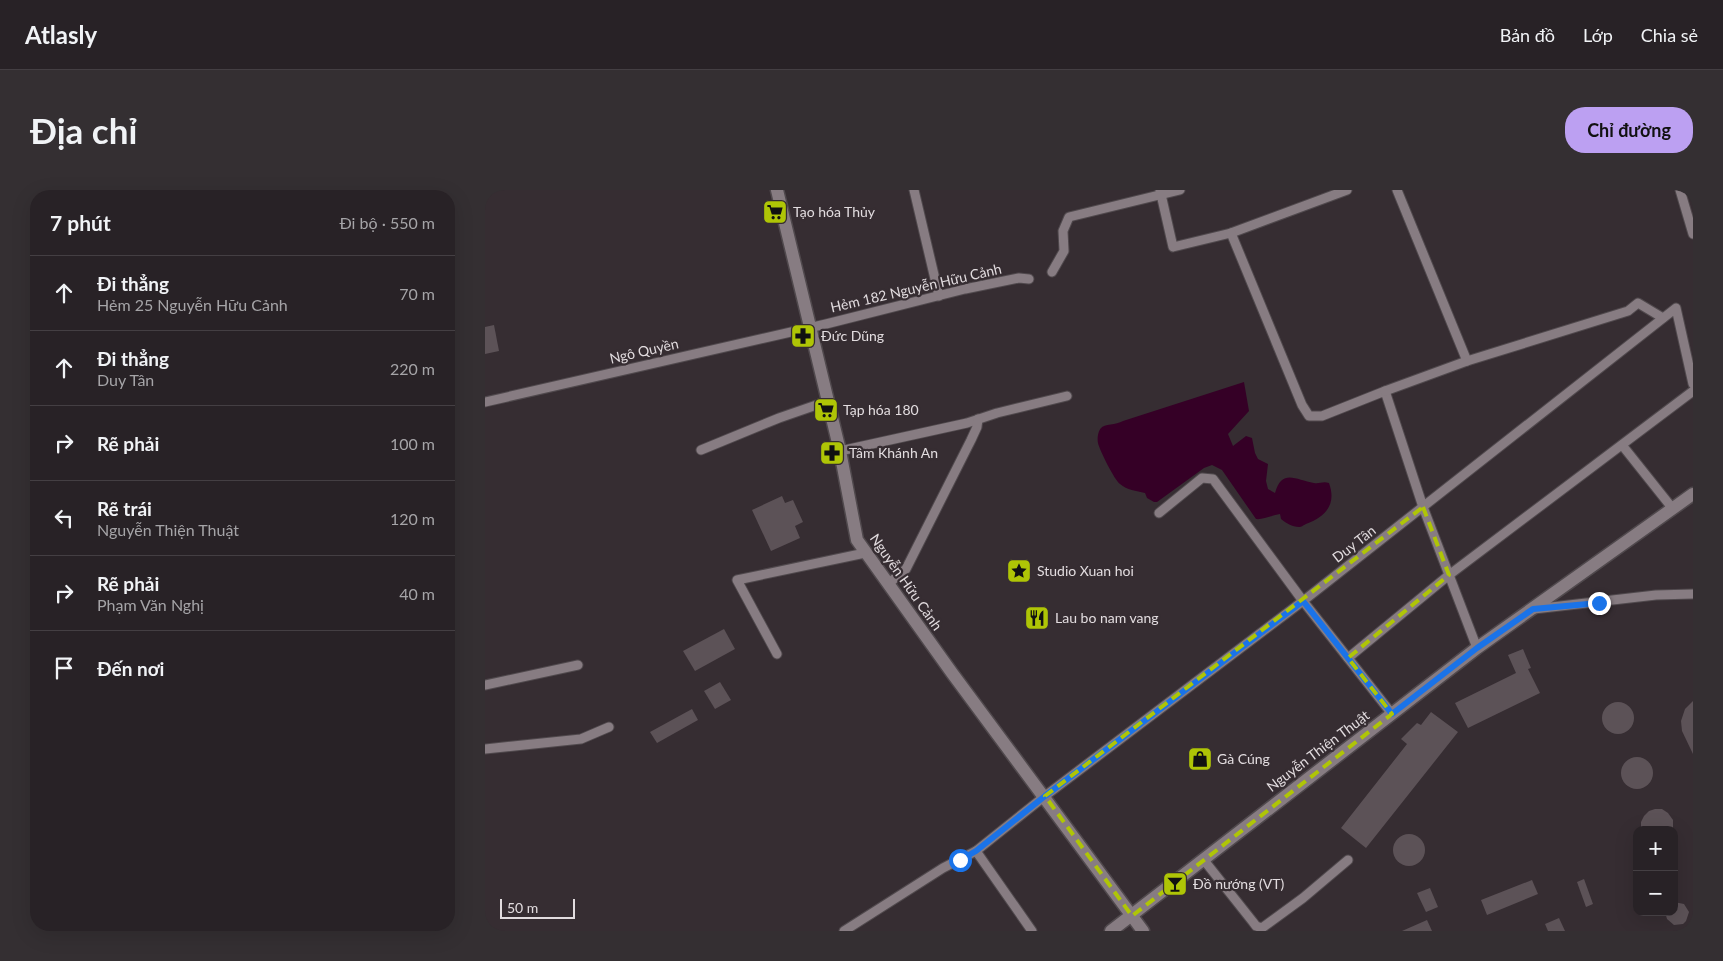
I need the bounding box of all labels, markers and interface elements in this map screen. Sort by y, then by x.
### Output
text: Atlasly [25,20,97,49]
text: Bản đồ [1500,24,1555,46]
text: Lớp [1583,24,1613,46]
text: Chia sẻ [1641,24,1698,46]
button: Chỉ đường [1565,107,1693,153]
text: Địa chỉ [30,109,137,151]
supermarket icon: Tạo hóa Thủy [762,199,788,225]
place label: Tạo hóa Thủy [793,203,876,220]
text: 7 phút [50,210,111,235]
text: Đi bộ · 550 m [339,213,435,232]
street label: Hẻm 182 Nguyễn Hữu Cảnh [829,260,1003,315]
text: Đi thẳng [97,272,169,295]
icon: ahead [50,279,78,307]
text: 70 m [399,284,435,303]
text: Hẻm 25 Nguyễn Hữu Cảnh [97,295,288,314]
pharmacy icon: Đức Dũng [790,323,816,349]
place label: Đức Dũng [821,327,884,344]
street label: Ngô Quyền [608,334,680,367]
text: Đi thẳng [97,347,169,370]
icon: ahead [50,354,78,382]
text: 220 m [390,359,435,378]
text: Duy Tân [97,370,154,389]
supermarket icon: Tạp hóa 180 [813,397,839,423]
place label: Tạp hóa 180 [843,401,919,418]
icon: right [50,429,78,457]
text: Rẽ phải [97,432,159,455]
text: 100 m [390,434,435,453]
pharmacy icon: Tâm Khánh An [819,440,845,466]
place label: Tâm Khánh An [849,444,938,461]
text: Rẽ trái [97,497,152,520]
icon: left [50,504,78,532]
text: 120 m [390,509,435,528]
text: Nguyễn Thiện Thuật [97,520,239,539]
street label: Duy Tân [1329,521,1379,566]
street label: Nguyễn Hữu Cảnh [867,530,946,633]
place icon: Studio Xuan hoi [1006,558,1032,584]
place label: Studio Xuan hoi [1037,562,1134,579]
text: Rẽ phải [97,572,159,595]
icon: right [50,579,78,607]
text: 40 m [399,584,435,603]
route end [1588,592,1611,615]
text: Phạm Văn Nghị [97,595,204,614]
restaurant icon: Lau bo nam vang [1024,605,1050,631]
place label: Lau bo nam vang [1055,609,1159,626]
icon: arrive [50,654,78,682]
text: Đến nơi [97,657,164,680]
street label: Nguyễn Thiện Thuật [1263,706,1372,795]
shop icon: Gà Cúng [1187,746,1213,772]
place label: Gà Cúng [1217,750,1270,767]
map controls [1633,826,1678,916]
button: + [1633,826,1678,871]
route start [949,849,972,872]
bar icon: Đồ nướng (VT) [1162,871,1188,897]
button: − [1633,871,1678,916]
place label: Đồ nướng (VT) [1193,875,1285,892]
scale bar [500,896,575,919]
text: 50 m [507,899,538,916]

